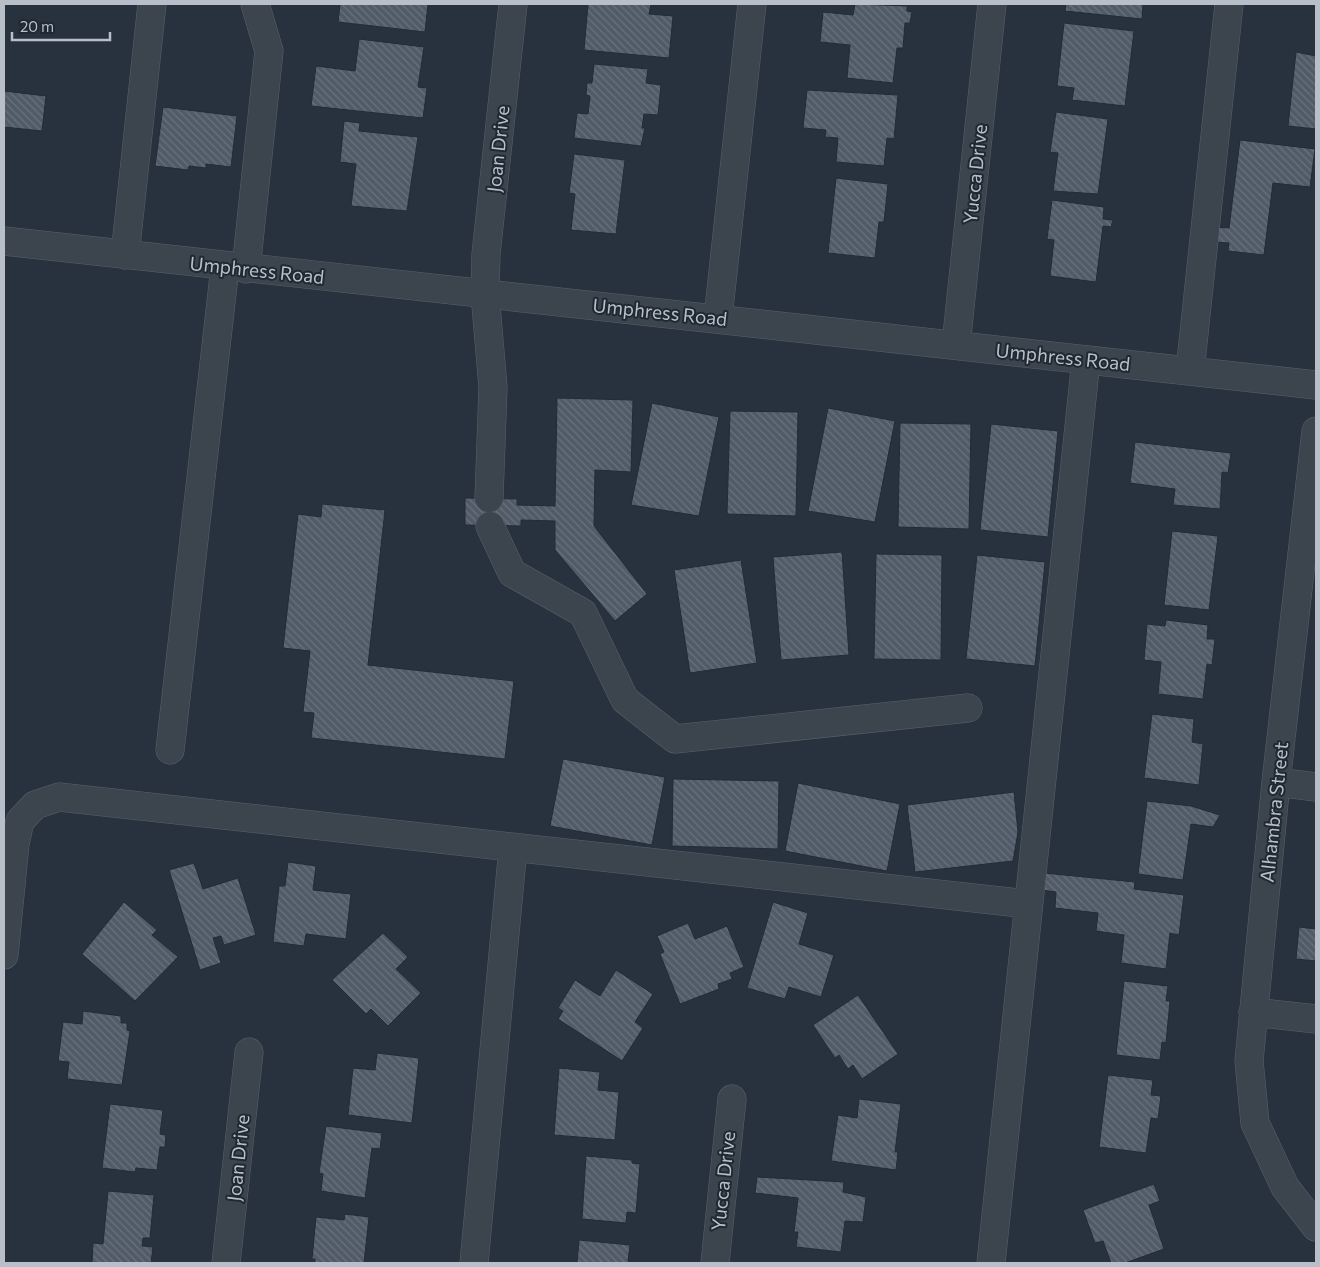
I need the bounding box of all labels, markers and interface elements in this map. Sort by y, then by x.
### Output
scale bar [12,10,110,42]
text: 20 m [20,17,54,35]
street label: Joan Drive [482,104,513,194]
street label: Yucca Drive [958,123,991,225]
street label: Umphress Road [189,251,325,288]
street label: Umphress Road [592,293,728,330]
street label: Umphress Road [995,338,1131,375]
street label: Alhambra Street [1255,740,1292,883]
street label: Joan Drive [222,1113,253,1203]
street label: Yucca Drive [706,1130,739,1232]

